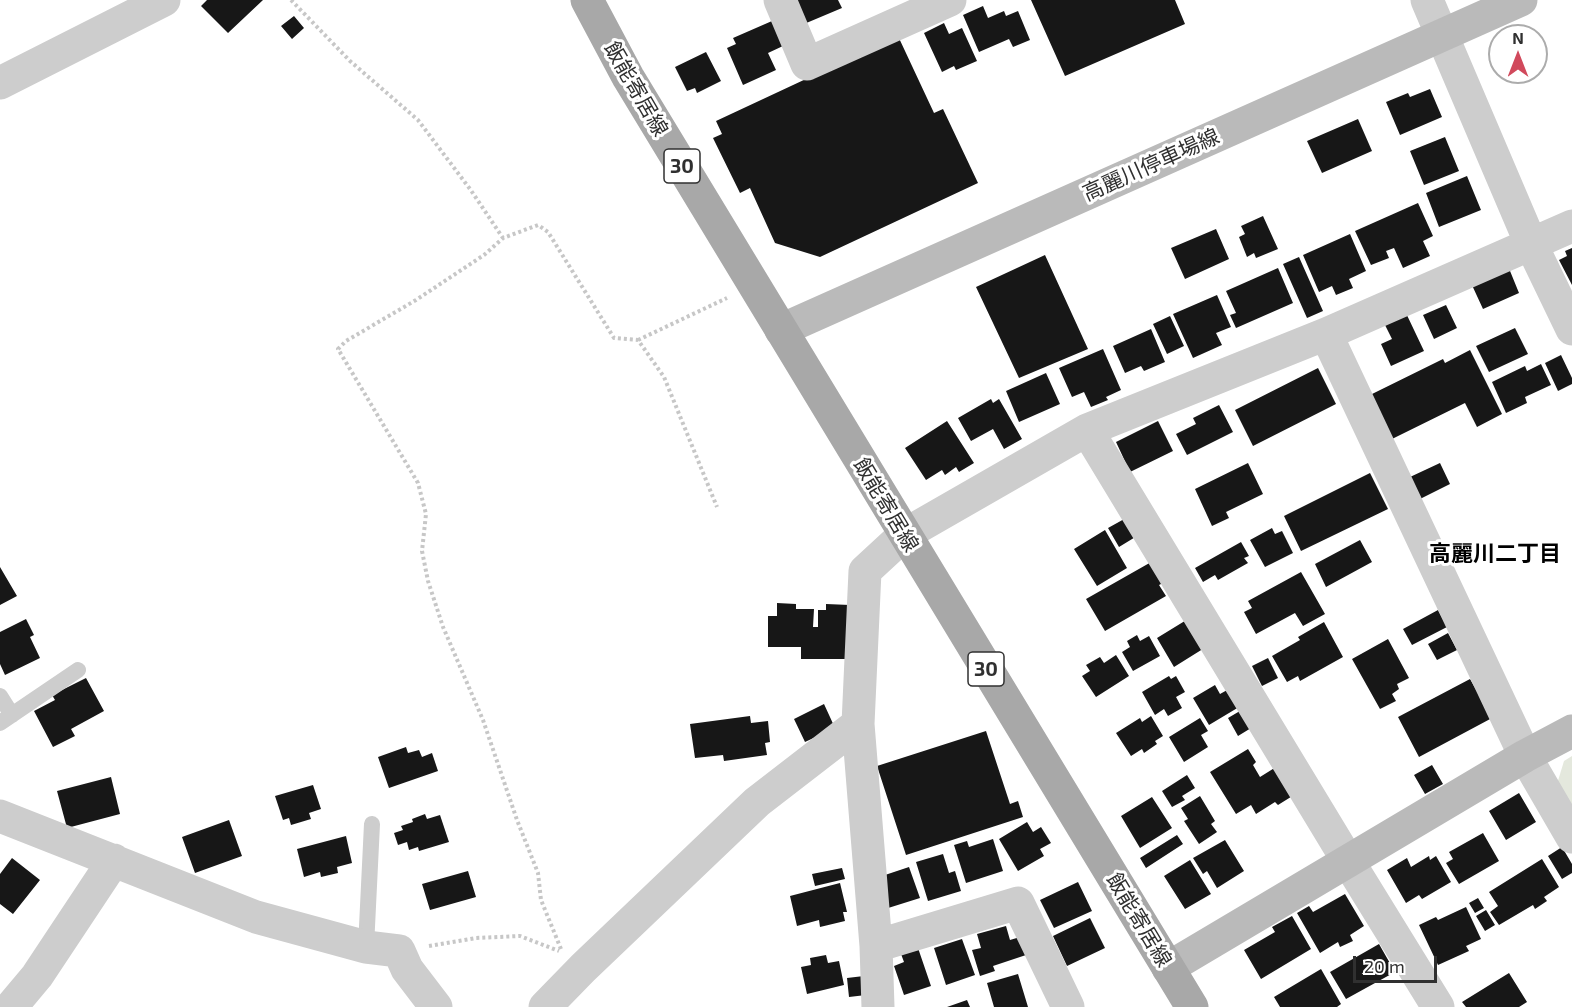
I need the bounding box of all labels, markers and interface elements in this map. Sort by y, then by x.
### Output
north arrow [1488,24,1548,84]
text: N [1512,28,1524,47]
street label: 飯能寄居線 [599,37,673,141]
street label: 高麗川停車場線 [1079,124,1223,206]
road number: 30 [664,149,700,183]
street label: 飯能寄居線 [848,454,924,556]
district label: 高麗川二丁目 [1429,541,1561,567]
road number: 30 [968,652,1004,686]
street label: 飯能寄居線 [1101,869,1177,971]
scale bar [1356,944,1440,982]
text: 20 m [1364,955,1405,977]

